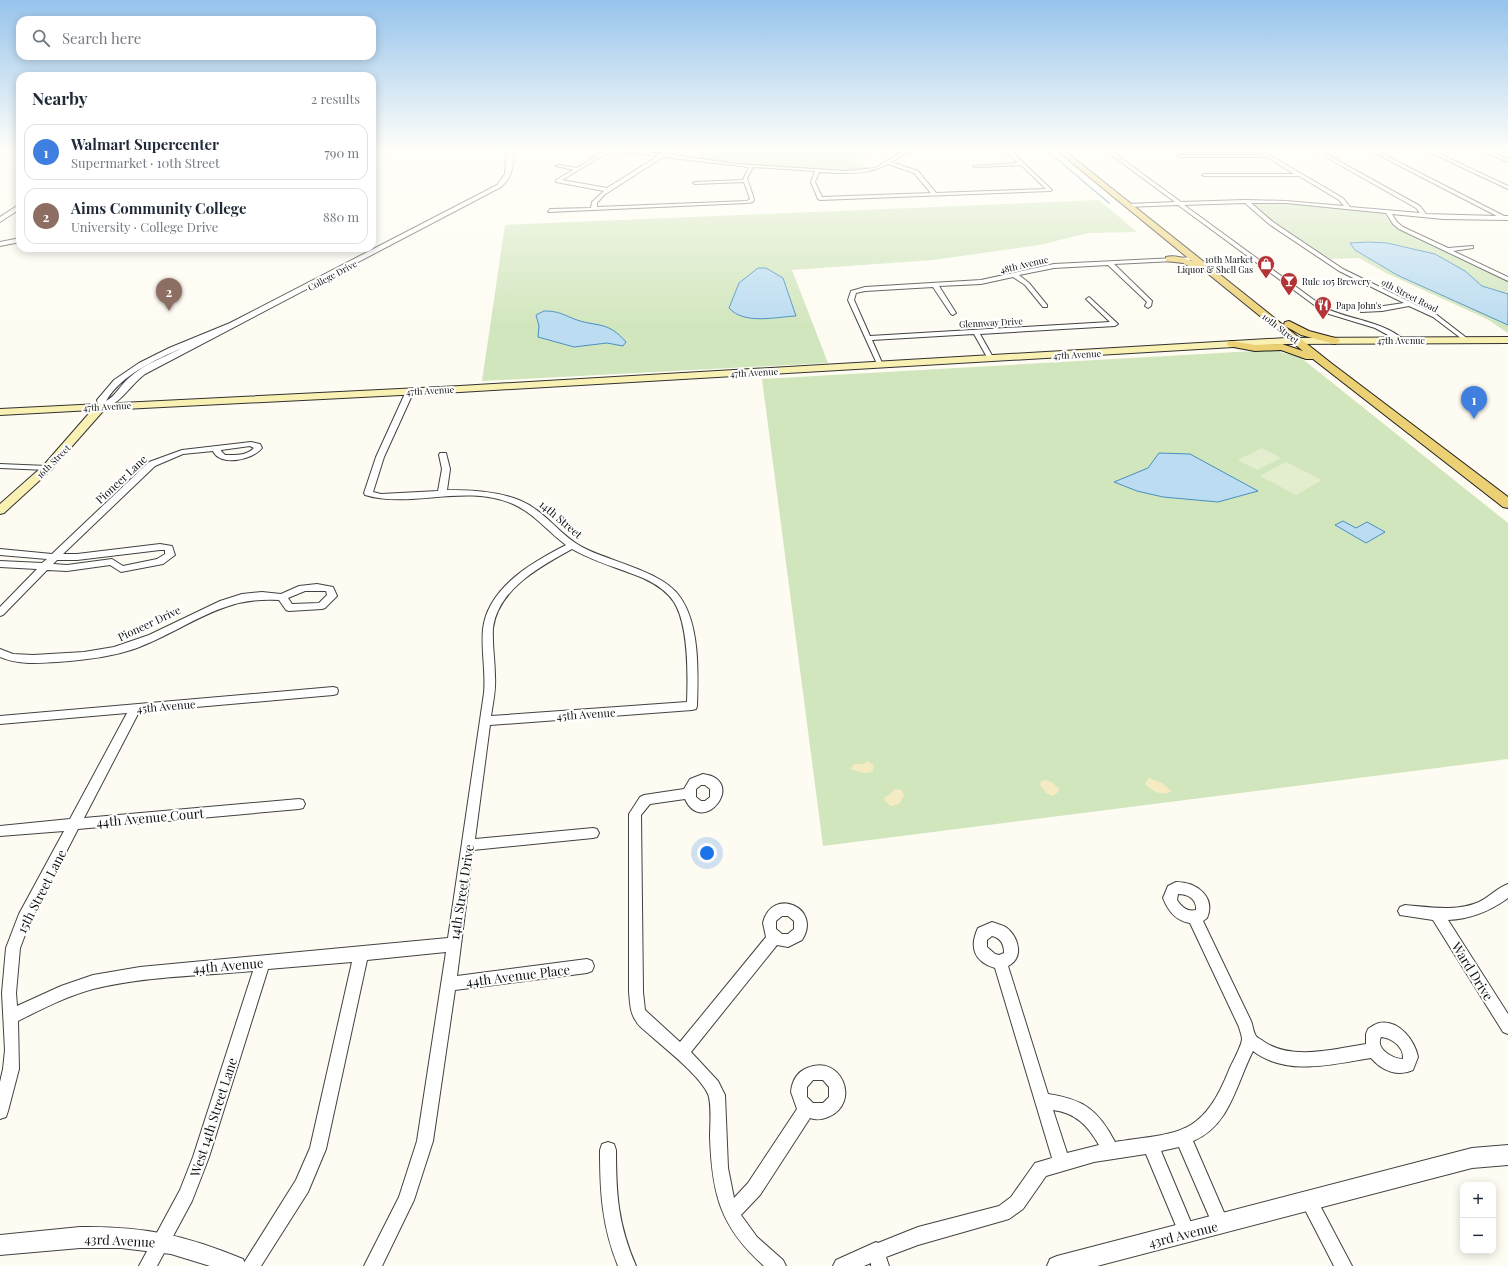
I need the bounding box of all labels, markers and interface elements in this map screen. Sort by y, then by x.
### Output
search box [16,16,376,60]
icon: search [30,27,52,49]
text: Search here [62,28,141,48]
text: Nearby [32,87,87,109]
text: 2 results [311,90,360,107]
text: Walmart Supercenter [71,134,219,154]
text: 1 [44,144,48,161]
text: 790 m [325,144,359,161]
text: Supermarket · 10th Street [71,154,220,171]
text: Aims Community College [71,198,246,218]
text: 2 [43,208,49,225]
text: 880 m [323,208,359,225]
text: University · College Drive [71,218,218,235]
street label: 48th Avenue [999,253,1050,275]
place label: 10th Market Liquor & Shell Gas [1177,253,1254,275]
shop icon: 10th Market Liquor & Shell Gas [1256,254,1276,279]
street label: College Drive [305,257,359,293]
bar icon: Rule 105 Brewery [1279,271,1299,296]
place label: Rule 105 Brewery [1302,275,1371,287]
street label: 9th Street Road [1380,276,1441,315]
pin: 2 [156,278,182,311]
restaurant icon: Papa John's [1313,295,1333,320]
place label: Papa John's [1336,299,1381,311]
street label: 10th Street [1260,310,1303,347]
street label: Glennway Drive [959,314,1024,330]
street label: 47th Avenue [1377,334,1425,346]
street label: 47th Avenue [1053,347,1102,361]
street label: 47th Avenue [730,365,779,379]
street label: 47th Avenue [406,383,455,397]
pin: 1 [1461,386,1487,419]
street label: 47th Avenue [83,399,132,413]
street label: 16th Street [34,441,73,480]
street label: Pioneer Lane [92,451,150,507]
street label: 14th Street [536,496,586,542]
street label: Pioneer Drive [115,602,183,644]
street label: 45th Avenue [136,696,196,716]
street label: 45th Avenue [556,704,616,724]
street label: 44th Avenue Court [95,804,205,830]
street label: 14th Street Drive [445,843,477,941]
your location [697,843,717,863]
street label: 15th Street Lane [13,846,70,936]
street label: Ward Drive [1448,938,1498,1004]
street label: 44th Avenue [192,953,264,977]
street label: 44th Avenue Place [465,960,571,990]
street label: West 14th Street Lane [185,1055,240,1180]
map controls [1460,1182,1496,1254]
button: + [1460,1182,1496,1218]
street label: 43rd Avenue [1147,1217,1220,1251]
button: − [1460,1218,1496,1254]
street label: 43rd Avenue [84,1230,156,1250]

